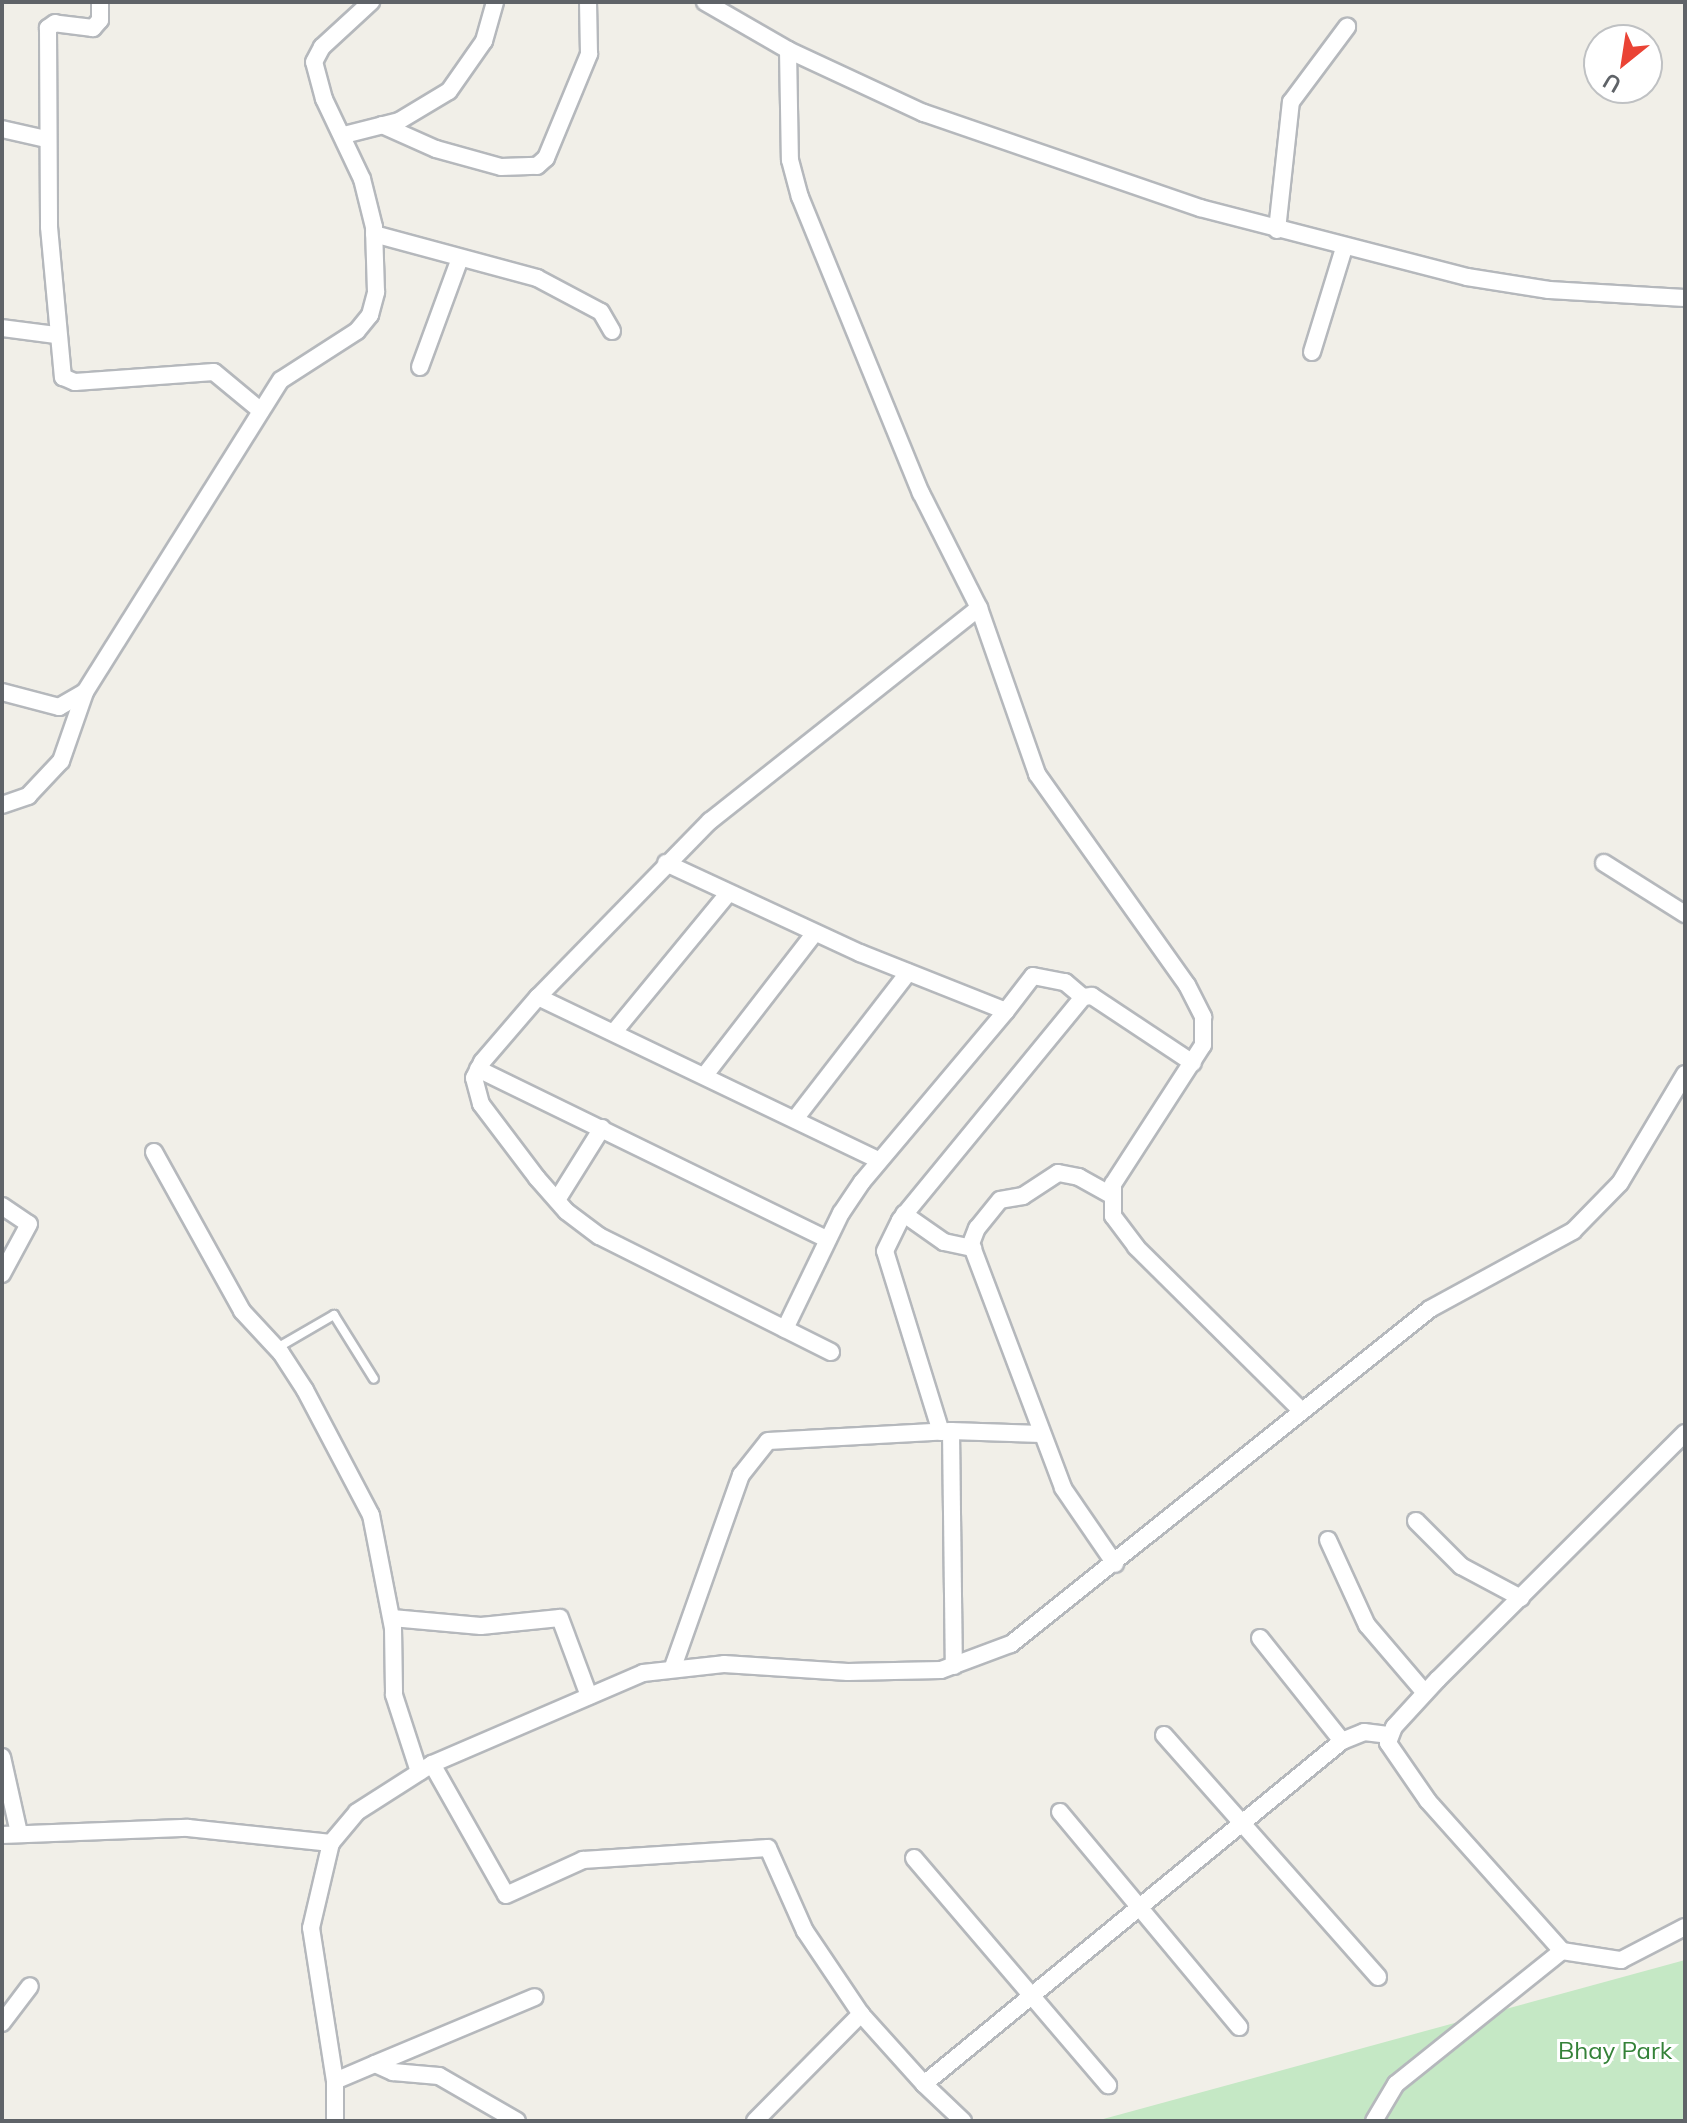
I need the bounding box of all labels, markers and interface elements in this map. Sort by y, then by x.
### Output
north arrow [1583,24,1663,104]
text: U [1598,67,1626,99]
park label: Bhay Park [1558,2037,1672,2065]

